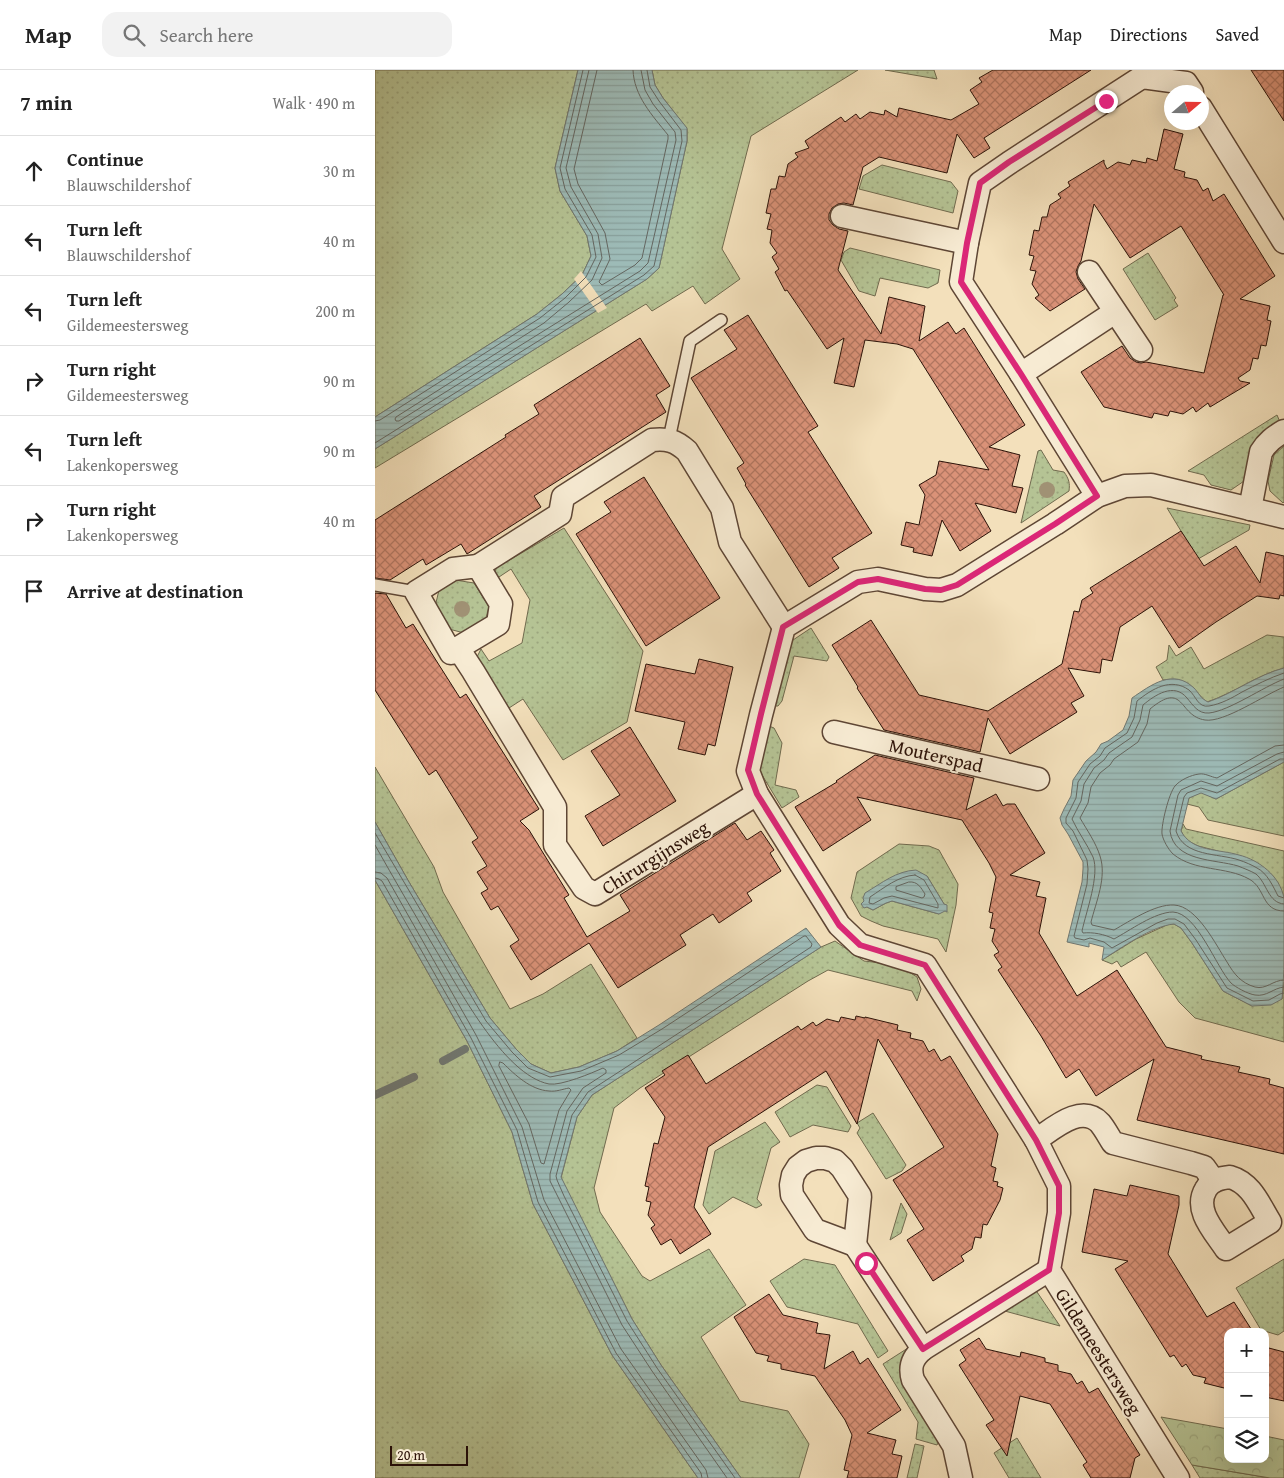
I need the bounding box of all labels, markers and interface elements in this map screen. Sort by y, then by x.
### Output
search box [102,12,452,57]
text: Map [25,17,72,52]
icon: search [120,21,148,49]
text: Search here [160,21,253,49]
text: Map [1049,21,1082,48]
text: Directions [1110,21,1187,48]
text: Saved [1215,21,1259,48]
north arrow [1164,85,1209,130]
text: 7 min [20,87,72,118]
route end [1095,90,1118,113]
text: Walk · 490 m [272,91,355,115]
text: Continue [67,145,144,173]
icon: ahead [20,157,48,185]
text: 30 m [323,159,355,183]
text: Blauwschildershof [67,173,191,197]
text: Turn left [67,215,142,243]
icon: left [20,227,48,255]
text: 40 m [323,229,355,253]
text: Blauwschildershof [67,243,191,267]
text: Turn left [67,285,142,313]
icon: left [20,297,48,325]
text: 200 m [315,299,355,323]
text: Gildemeestersweg [67,313,189,337]
text: Turn right [67,355,156,383]
icon: right [20,367,48,395]
text: 90 m [323,369,355,393]
text: Gildemeestersweg [67,383,189,407]
text: Turn left [67,425,142,453]
icon: left [20,437,48,465]
text: 90 m [323,439,355,463]
text: Lakenkopersweg [67,453,178,477]
text: Turn right [67,495,156,523]
icon: right [20,507,48,535]
text: 40 m [323,509,355,533]
text: Lakenkopersweg [67,523,178,547]
icon: arrive [20,577,48,605]
text: Arrive at destination [67,577,243,605]
street label: Mouterspad [886,731,987,780]
street label: Chirurgijnsweg [596,813,715,901]
route start [855,1252,878,1275]
street label: Gildemeestersweg [1049,1282,1149,1420]
map controls [1224,1328,1269,1463]
button: + [1224,1328,1269,1373]
button: − [1224,1373,1269,1418]
button: layers [1224,1418,1269,1463]
scale bar [390,1443,467,1466]
text: 20 m [397,1445,425,1465]

